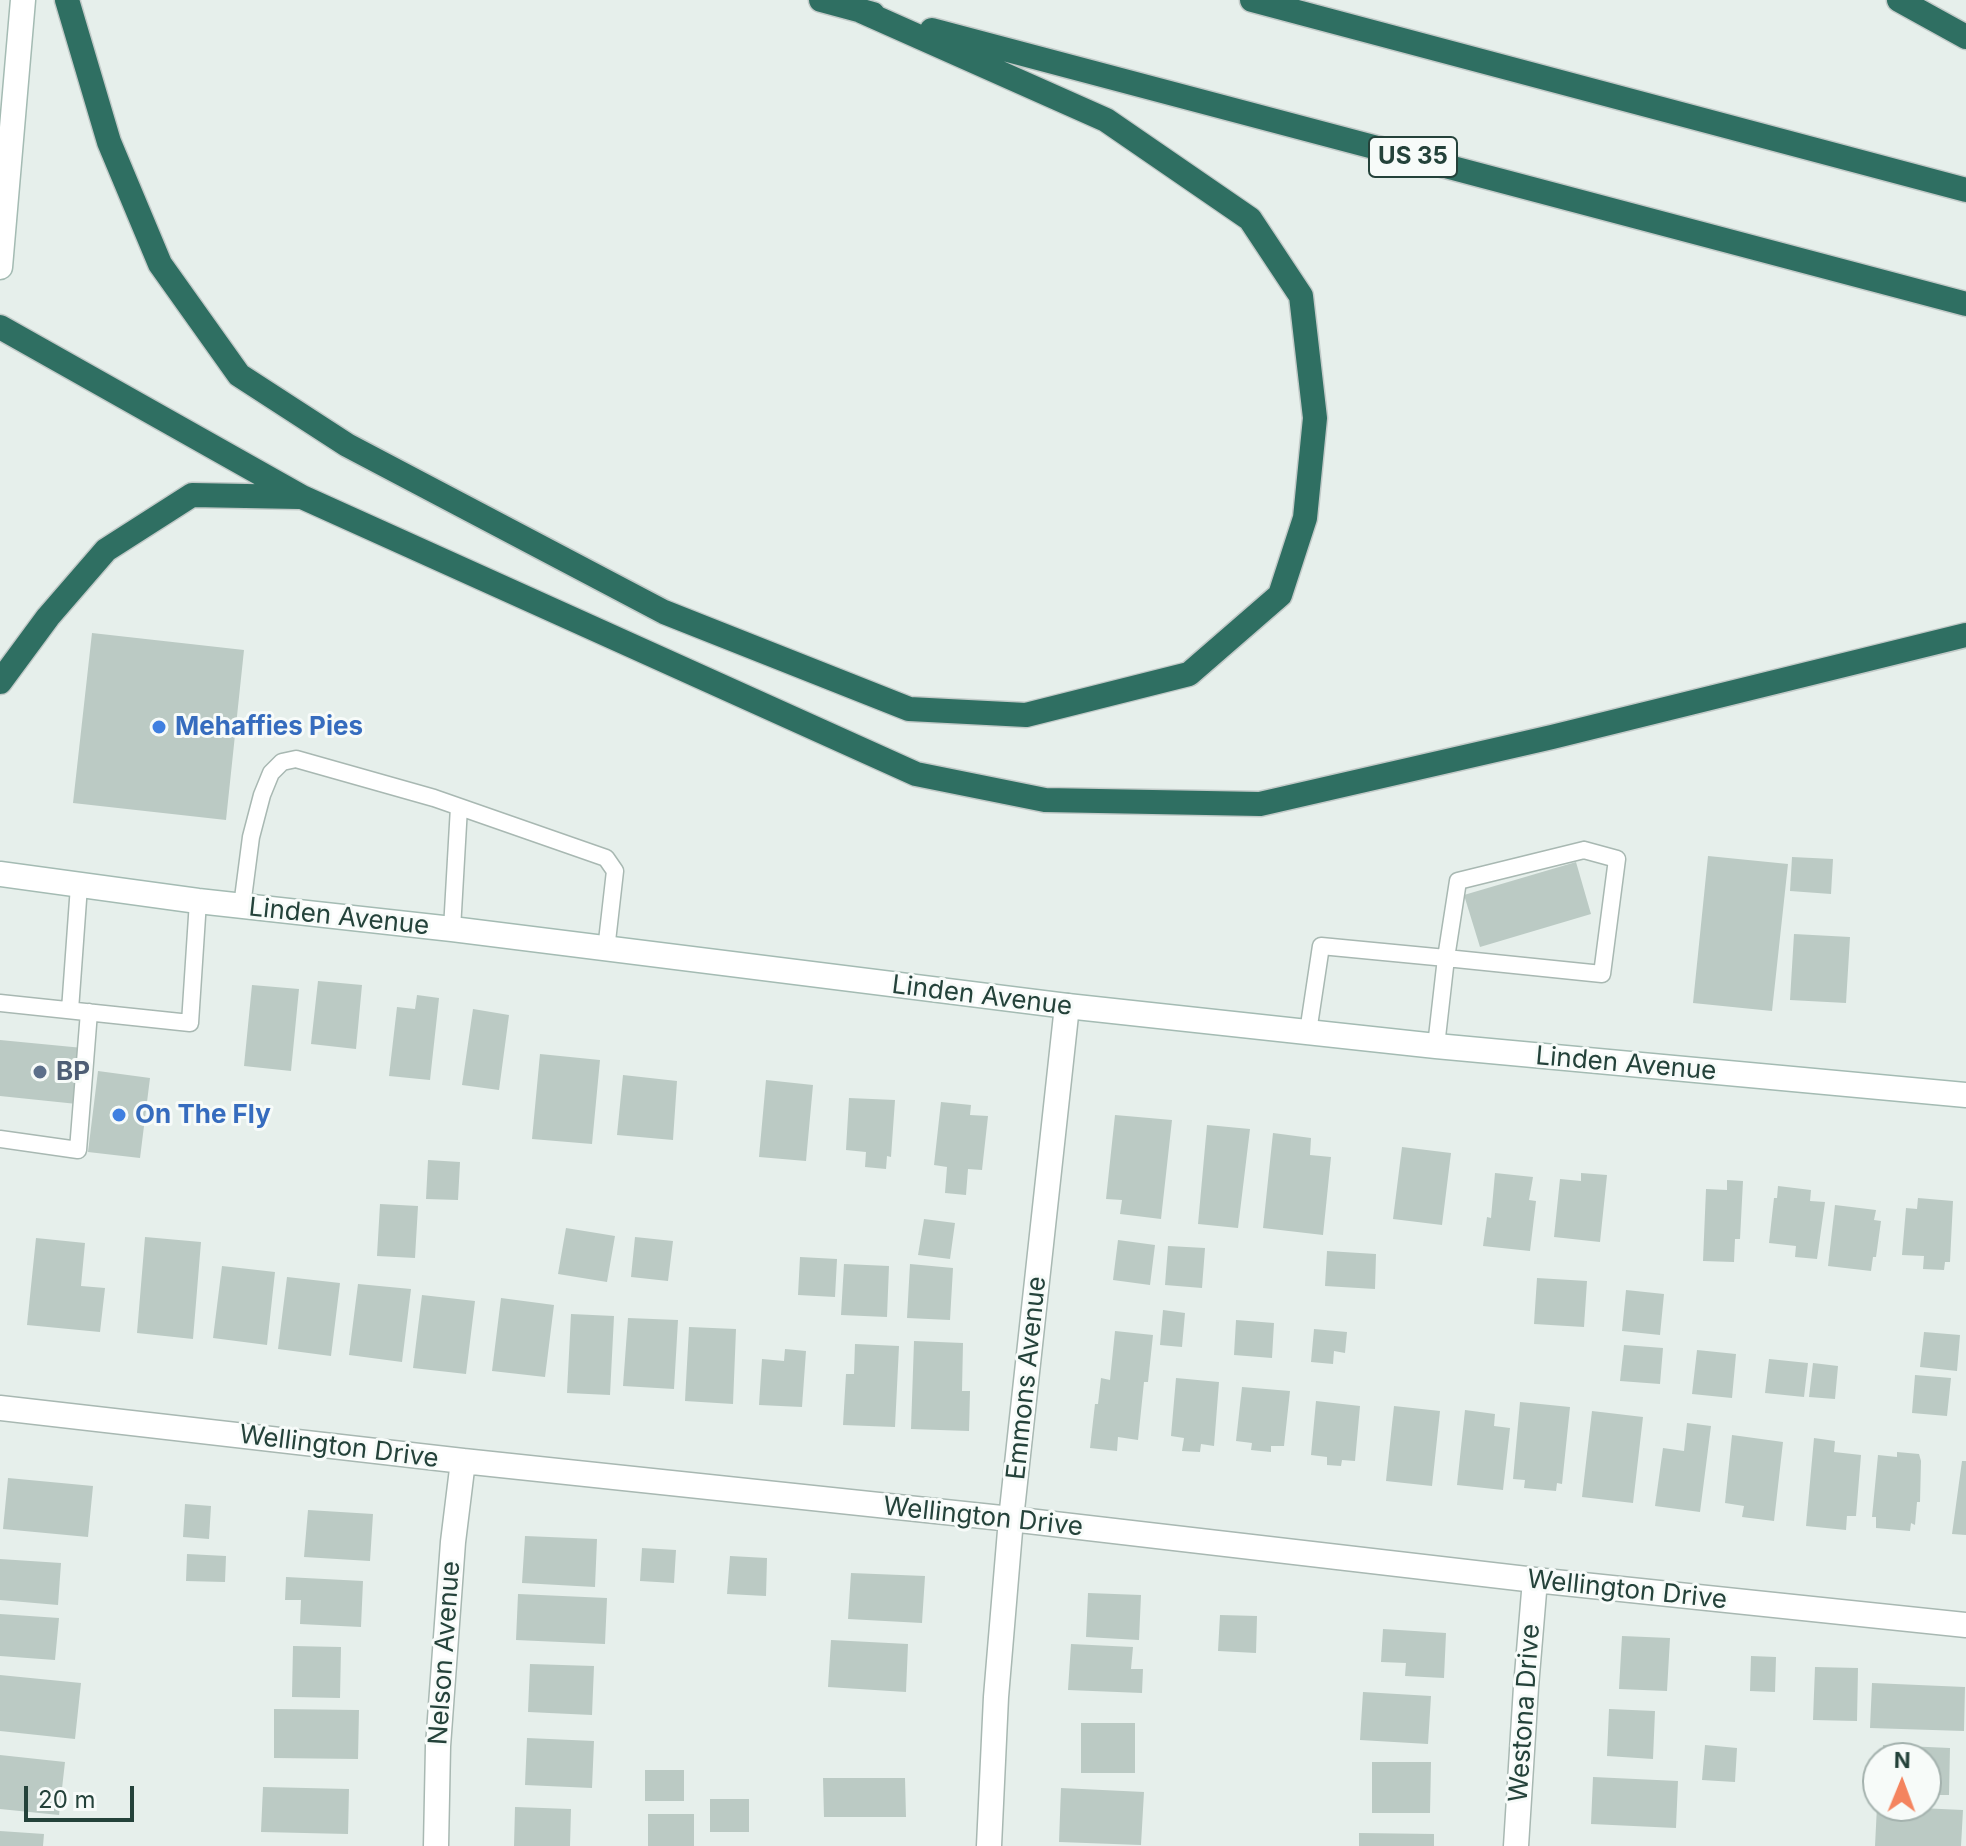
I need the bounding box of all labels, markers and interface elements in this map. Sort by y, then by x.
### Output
road number: US 35 [1369,137,1457,177]
place label: Mehaffies Pies [175,711,363,743]
marker: Mehaffies Pies [150,718,168,736]
street label: Linden Avenue [247,892,431,942]
street label: Linden Avenue [890,969,1074,1023]
street label: Linden Avenue [1534,1041,1718,1087]
place label: BP [56,1056,90,1088]
marker: BP [31,1063,49,1081]
place label: On The Fly [135,1099,271,1131]
marker: On The Fly [110,1106,128,1124]
street label: Emmons Avenue [1001,1275,1053,1481]
street label: Wellington Drive [238,1419,440,1475]
street label: Wellington Drive [882,1491,1084,1543]
street label: Nelson Avenue [423,1560,467,1746]
street label: Wellington Drive [1526,1564,1728,1616]
street label: Westona Drive [1503,1623,1547,1803]
north arrow [1862,1742,1942,1822]
text: N [1894,1747,1911,1773]
scale bar [28,1770,138,1820]
text: 20 m [38,1785,96,1814]

